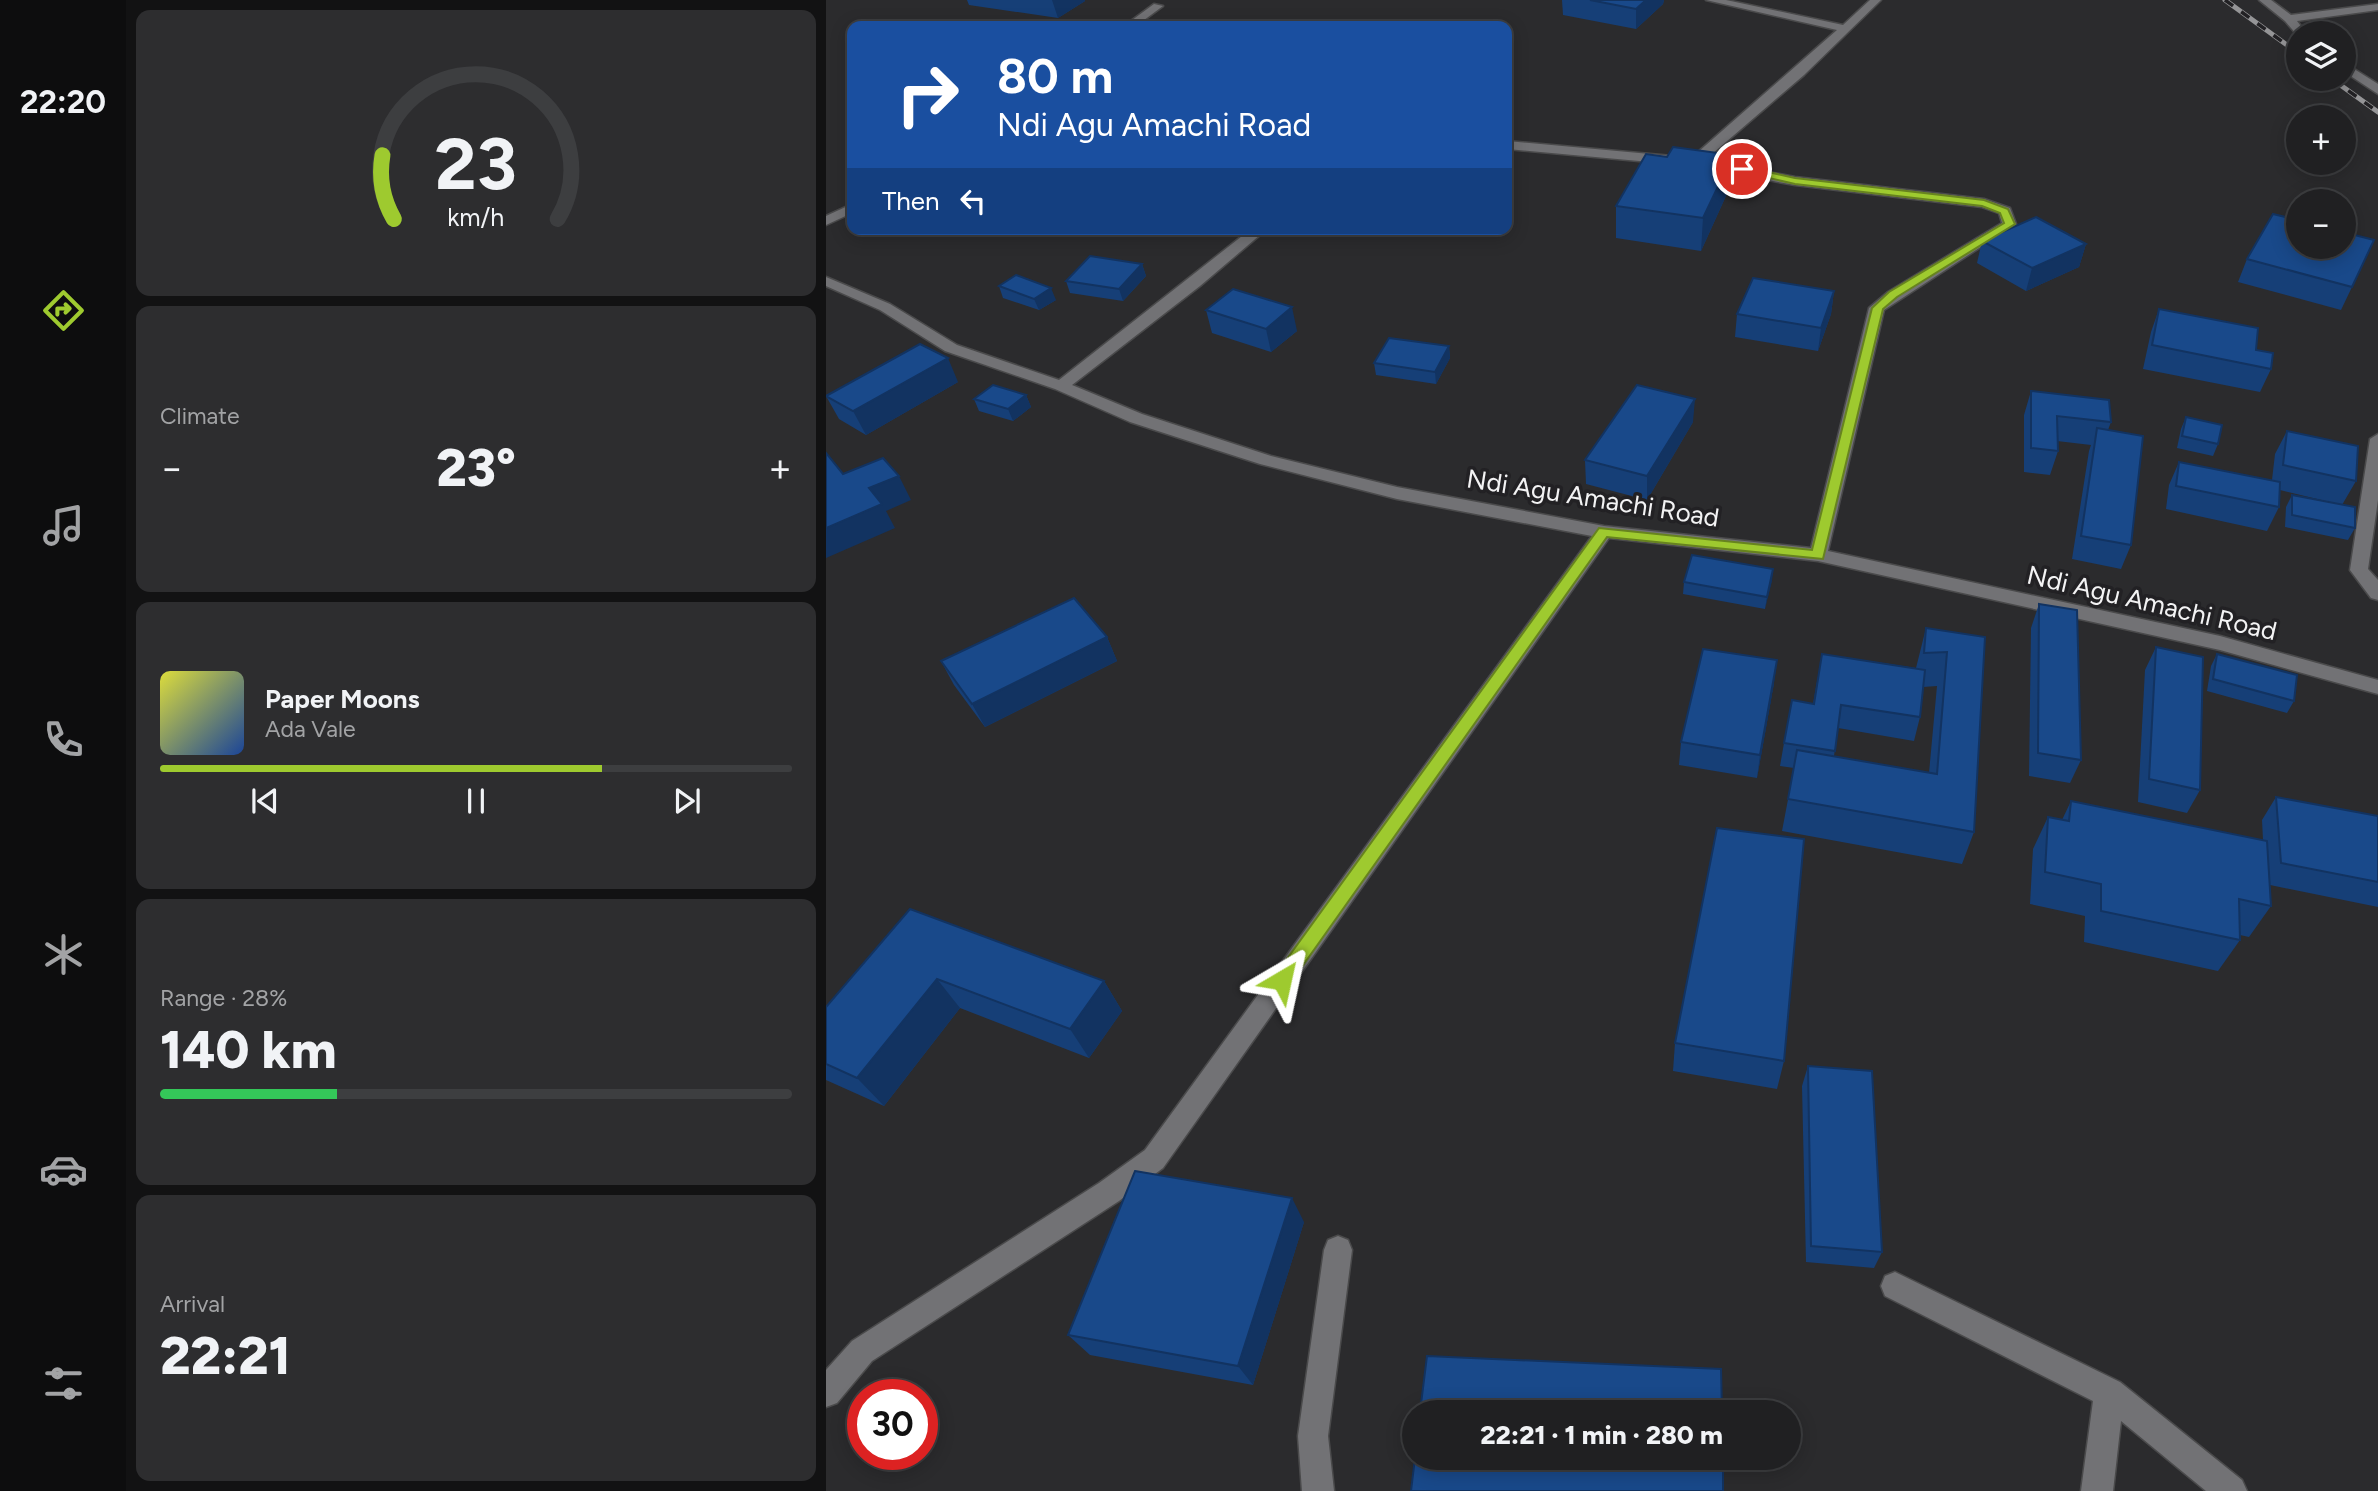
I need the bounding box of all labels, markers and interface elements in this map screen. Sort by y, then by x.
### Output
map controls [2286,21,2356,259]
button: layers [2286,21,2356,91]
text: 80 m [997,46,1113,105]
icon: right [882,49,973,140]
text: 22:20 [20,83,106,121]
button: + [2286,105,2356,175]
text: Ndi Agu Amachi Road [997,106,1311,144]
text: 23 [435,120,517,207]
pin [1712,139,1772,199]
icon: arrive [1723,150,1761,188]
icon: left [954,182,992,220]
text: Then [882,185,940,217]
button: − [2286,189,2356,259]
text: km/h [447,202,505,232]
icon: directions [39,286,88,335]
text: Climate [160,402,239,430]
text: 23° [436,437,516,499]
text: − [160,445,184,491]
text: + [768,445,792,491]
street label: Ndi Agu Amachi Road [1464,462,1722,534]
icon: music [39,501,88,550]
street label: Ndi Agu Amachi Road [2024,559,2280,647]
text: Paper Moons [265,683,420,715]
icon: phone [39,715,88,764]
text: Ada Vale [265,715,356,743]
icon: previous [246,782,284,820]
icon: pause [457,782,495,820]
icon: next [668,782,706,820]
icon: climate [39,930,88,979]
position arrow [1245,943,1319,1017]
text: Range · 28% [160,984,287,1012]
text: 140 km [160,1019,337,1081]
icon: car [39,1145,88,1194]
text: Arrival [160,1290,225,1318]
text: 22:21 [160,1325,291,1387]
icon: filters [39,1359,88,1408]
speed limit sign: 30 [847,1379,938,1470]
text: 22:21 · 1 min · 280 m [1480,1419,1723,1451]

